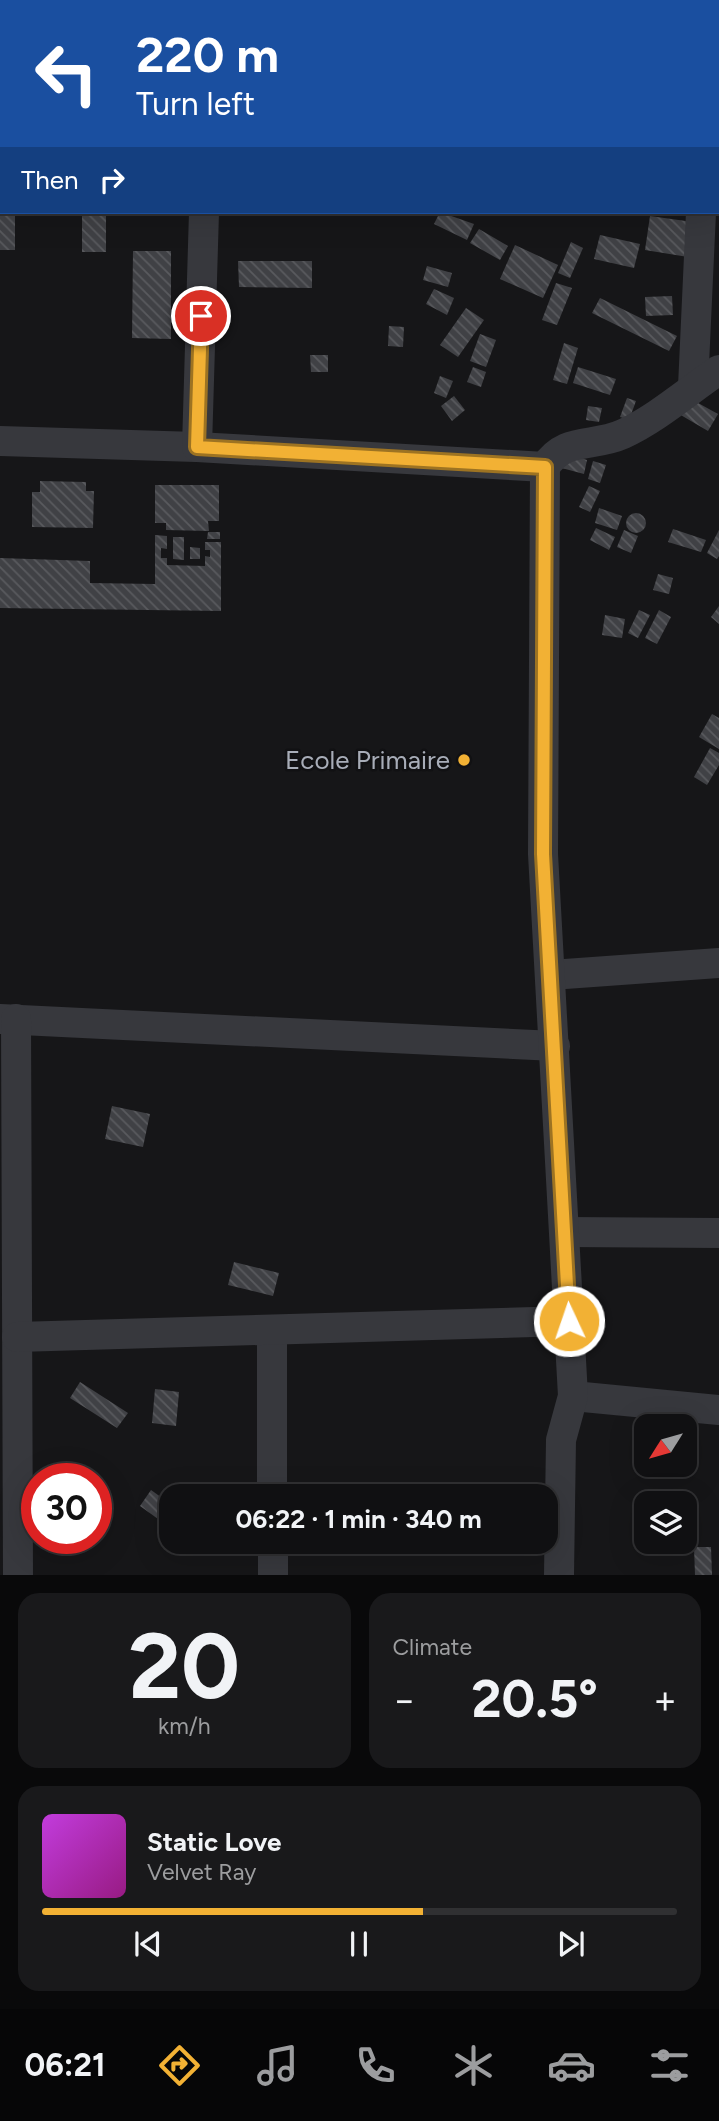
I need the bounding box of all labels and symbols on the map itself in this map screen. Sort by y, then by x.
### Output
pin [171,286,231,346]
place label: Ecole Primaire [285,744,450,776]
marker: Ecole Primaire [456,752,472,768]
position arrow [532,1284,606,1358]
north arrow [634,1414,696,1477]
speed limit sign: 30 [21,1463,112,1554]

